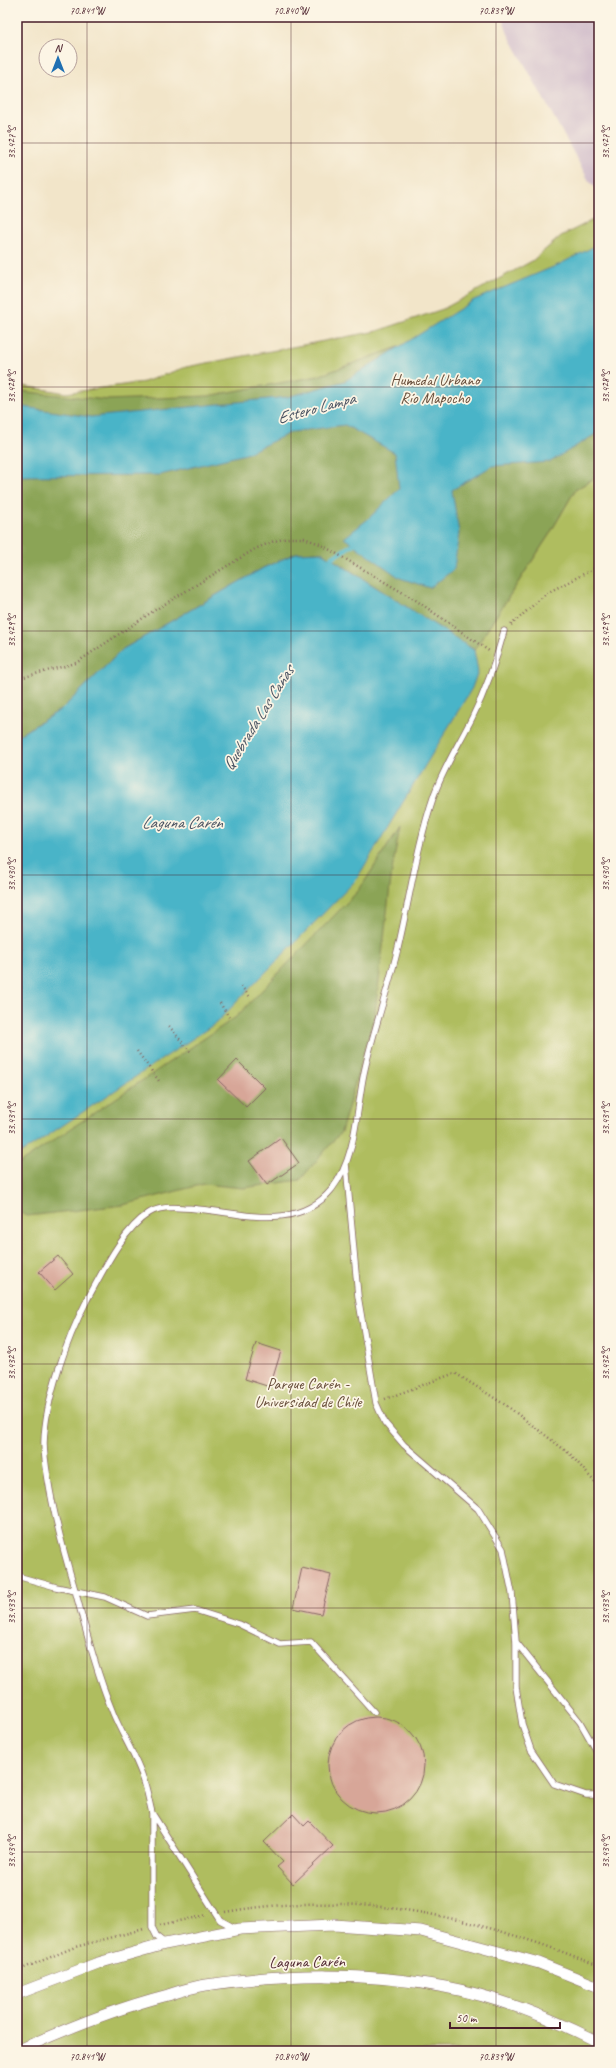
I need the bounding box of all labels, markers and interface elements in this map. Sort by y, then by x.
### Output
text: 70.841°W [70,4,106,17]
text: 70.840°W [274,4,310,17]
text: 70.839°W [479,4,515,17]
north arrow [38,38,78,78]
text: N [55,41,64,55]
text: 33.427°S [5,125,18,159]
text: 33.427°S [599,125,612,159]
text: 33.428°S [5,369,18,403]
text: 33.428°S [599,369,612,403]
park label: Humedal Urbano Río Mapocho [391,370,482,408]
water label: Estero Lampa [275,387,359,428]
text: 33.429°S [5,613,18,647]
text: 33.429°S [599,613,612,647]
water label: Quebrada Las Cañas [218,659,300,774]
water label: Laguna Carén [142,812,224,833]
text: 33.430°S [5,857,18,891]
text: 33.430°S [599,857,612,891]
text: 33.431°S [5,1101,18,1135]
text: 33.431°S [599,1101,612,1135]
text: 33.432°S [5,1346,18,1380]
text: 33.432°S [599,1346,612,1380]
park label: Parque Carén - Universidad de Chile [254,1374,363,1412]
text: 33.433°S [5,1590,18,1624]
text: 33.433°S [599,1590,612,1624]
text: 33.434°S [5,1834,18,1868]
text: 33.434°S [599,1834,612,1868]
street label: Laguna Carén [269,1951,346,1973]
scale bar [450,2004,560,2030]
text: 50 m [456,2010,478,2026]
text: 70.841°W [70,2050,106,2063]
text: 70.840°W [274,2050,310,2063]
text: 70.839°W [479,2050,515,2063]

